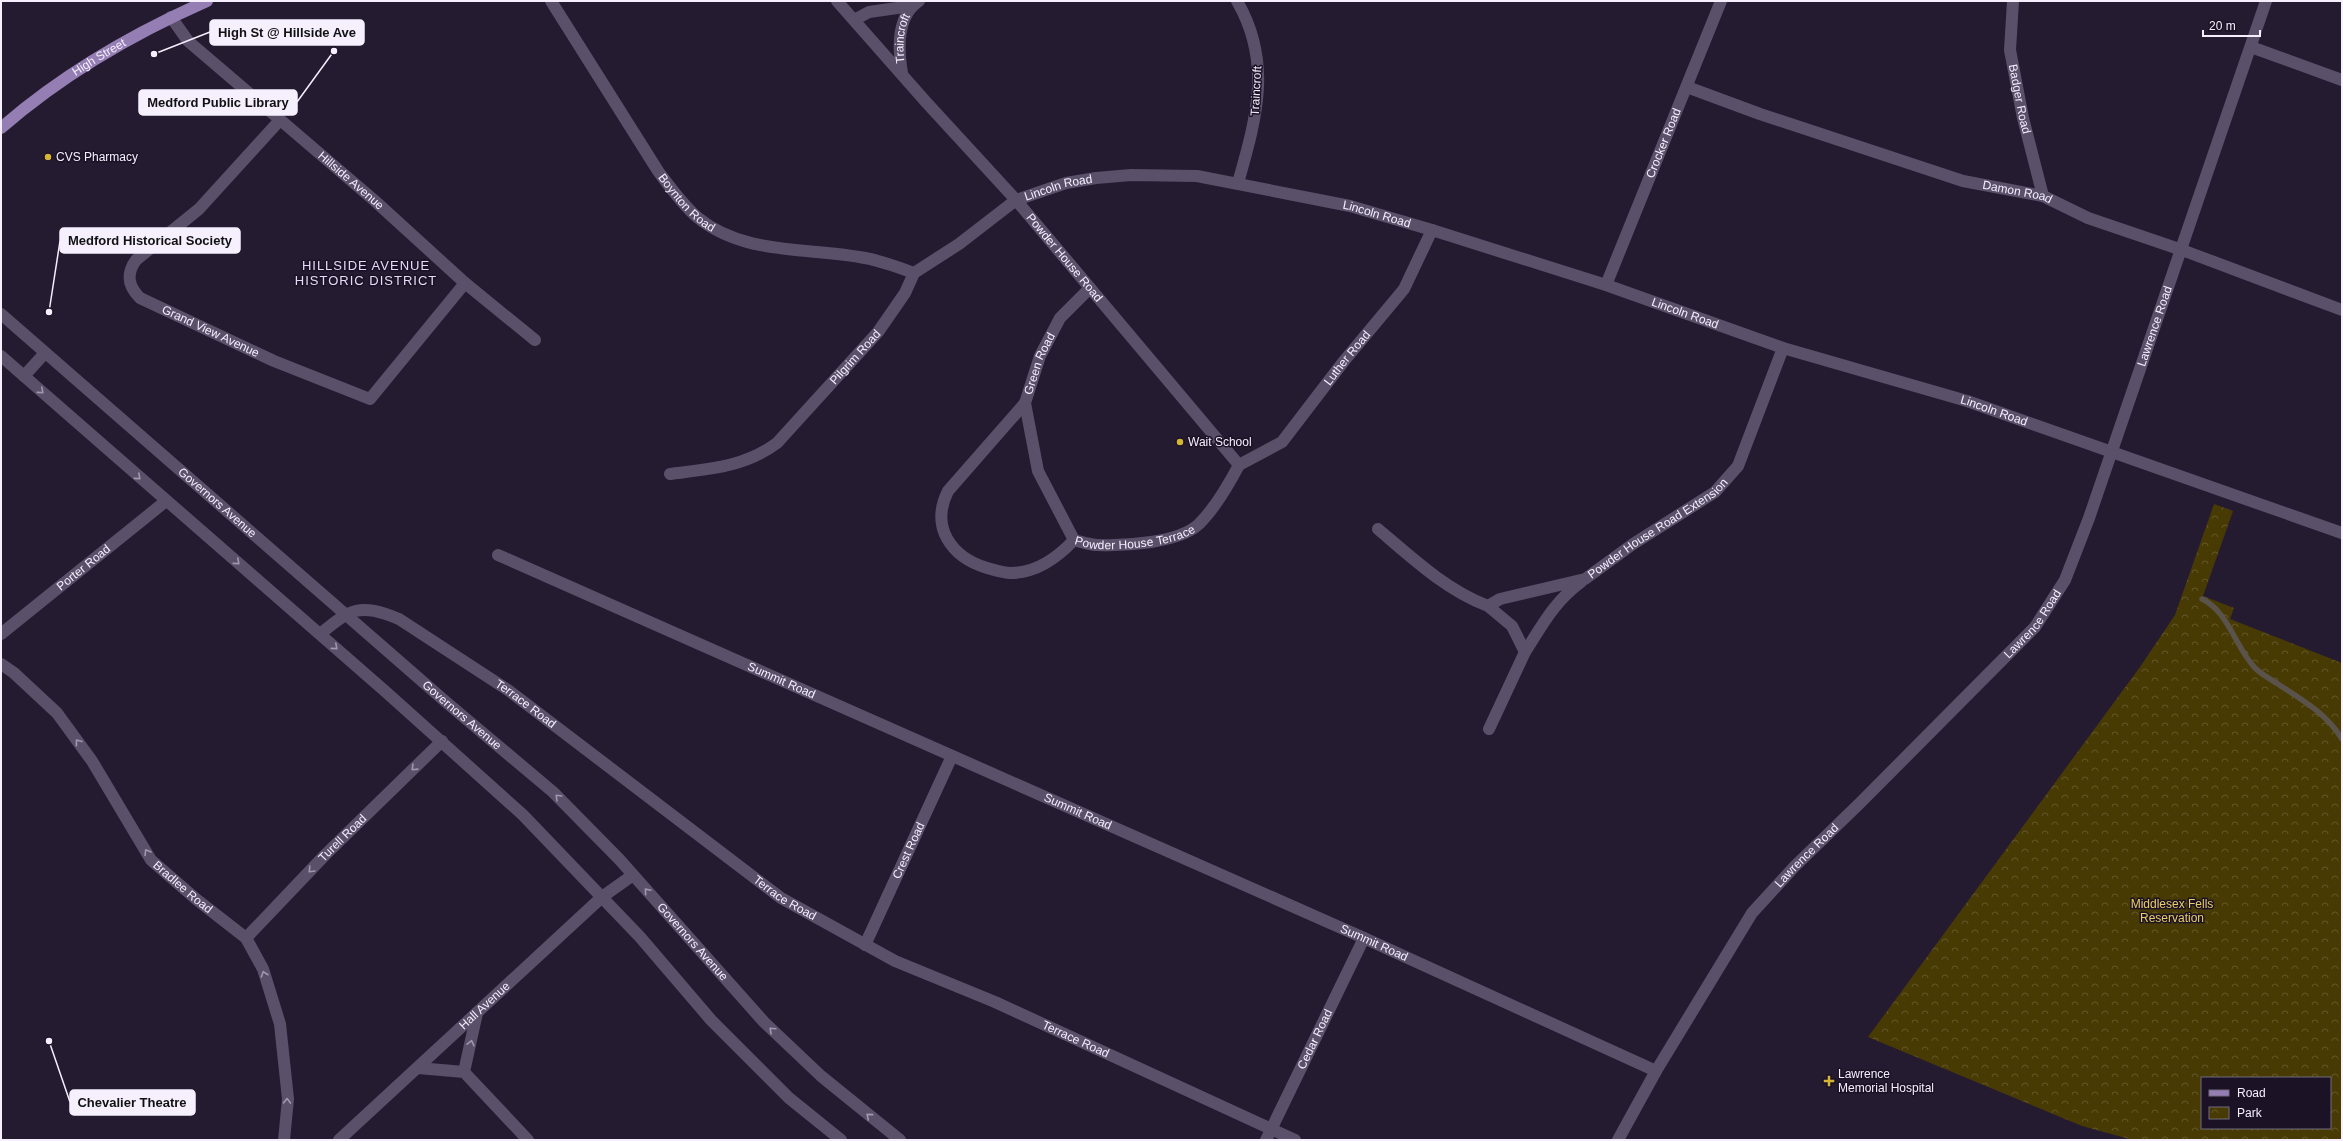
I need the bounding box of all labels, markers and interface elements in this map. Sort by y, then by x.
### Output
street label: Traincroft [892,10,913,64]
scale bar [2203,12,2260,38]
text: 20 m [2209,19,2236,33]
callout: High St @ Hillside Ave [210,20,364,45]
text: High St @ Hillside Ave [218,25,356,40]
street label: High Street [69,35,129,79]
street label: Badger Road [2006,63,2034,135]
street label: Traincroft [1248,65,1264,116]
callout: Medford Public Library [139,90,297,115]
text: Medford Public Library [147,95,290,110]
street label: Crocker Road [1643,106,1684,180]
street label: Hillside Avenue [315,149,387,213]
place label: CVS Pharmacy [56,150,138,164]
marker: CVS Pharmacy [43,152,53,162]
street label: Boynton Road [655,171,718,235]
street label: Lincoln Road [1022,172,1093,204]
street label: Damon Road [1981,178,2055,206]
street label: Lincoln Road [1342,198,1412,230]
street label: Powder House Road [1023,211,1106,305]
callout: Medford Historical Society [60,228,240,253]
text: Medford Historical Society [68,233,233,248]
district label: HILLSIDE AVENUE HISTORIC DISTRICT [295,258,437,288]
street label: Lawrence Road [2134,284,2175,368]
street label: Lincoln Road [1650,295,1721,332]
street label: Grand View Avenue [160,302,262,360]
street label: Pilgrim Road [827,327,884,387]
street label: Luther Road [1321,328,1373,388]
street label: Green Road [1021,330,1058,396]
one-way arrow [36,386,44,394]
street label: Lincoln Road [1959,392,2029,429]
place label: Wait School [1188,435,1252,449]
marker: Wait School [1175,437,1185,447]
street label: Governors Avenue [175,465,260,541]
one-way arrow [134,472,141,479]
street label: Powder House Road Extension [1585,476,1731,582]
street label: Powder House Terrace [1073,522,1198,552]
street label: Porter Road [54,542,113,593]
one-way arrow [232,558,239,565]
street label: Lawrence Road [2001,587,2064,661]
one-way arrow [330,643,338,650]
street label: Summit Road [745,659,818,702]
street label: Terrace Road [493,677,559,731]
street label: Governors Avenue [420,678,505,753]
one-way arrow [76,740,83,747]
one-way arrow [411,763,419,771]
street label: Summit Road [1042,790,1114,833]
one-way arrow [555,794,563,802]
street label: Turell Road [315,811,369,864]
street label: Crest Road [889,820,928,881]
street label: Lawrence Road [1772,821,1841,890]
one-way arrow [144,849,151,856]
street label: Bradlee Road [150,858,215,916]
one-way arrow [309,865,316,873]
street label: Terrace Road [751,873,819,923]
one-way arrow [645,889,652,896]
park label: Middlesex Fells Reservation [2131,897,2213,925]
street label: Governors Avenue [654,900,731,984]
street label: Summit Road [1338,921,1410,964]
one-way arrow [261,971,269,978]
street label: Hall Avenue [456,979,513,1032]
street label: Cedar Road [1294,1007,1335,1071]
street label: Terrace Road [1040,1018,1111,1061]
one-way arrow [769,1027,777,1035]
one-way arrow [466,1040,474,1046]
place label: Lawrence Memorial Hospital [1838,1067,1934,1095]
marker: Lawrence Memorial Hospital [1823,1075,1835,1087]
legend [2201,1077,2331,1129]
text: Road [2237,1086,2266,1100]
callout: Chevalier Theatre [70,1090,195,1115]
text: Chevalier Theatre [77,1095,187,1110]
one-way arrow [283,1098,291,1104]
text: Park [2237,1106,2263,1120]
one-way arrow [866,1114,873,1121]

